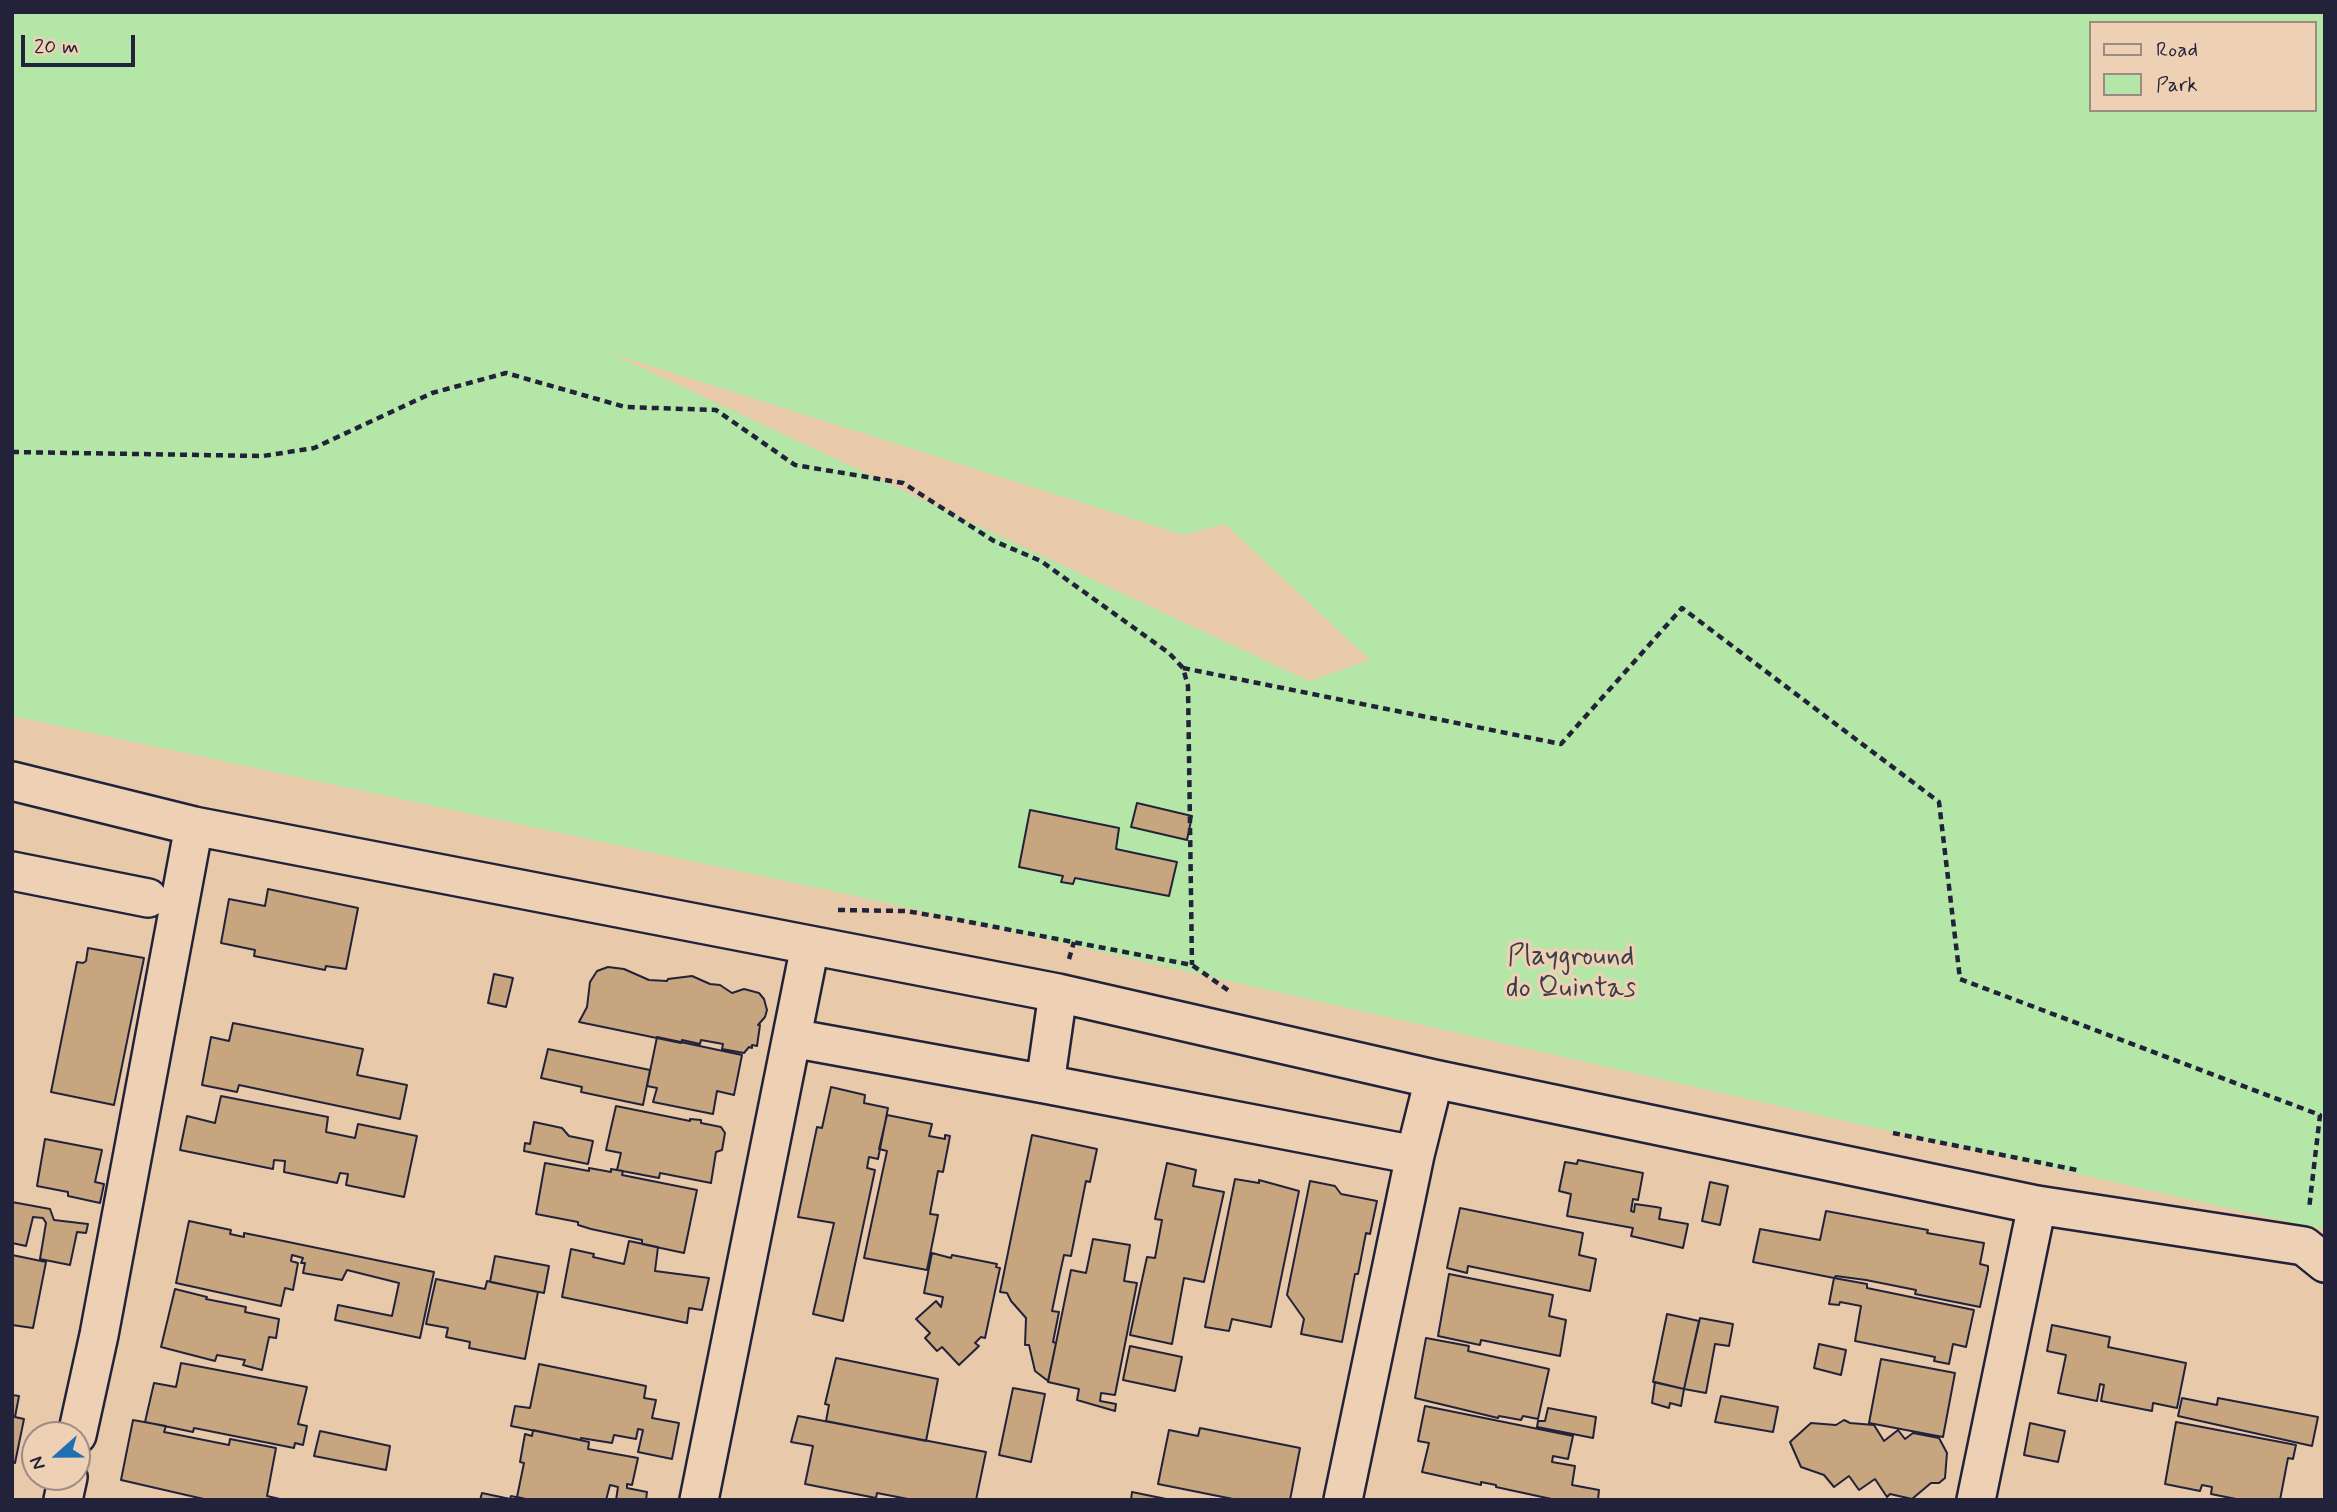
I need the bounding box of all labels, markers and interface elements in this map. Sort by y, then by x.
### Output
scale bar [24,21,138,65]
legend [2088,21,2316,112]
text: 20 m [34,33,79,61]
text: Road [2156,36,2198,64]
text: Park [2156,71,2198,99]
park label: Playground do Quintas [1506,941,1636,1007]
north arrow [21,1421,91,1491]
text: N [24,1453,52,1473]

